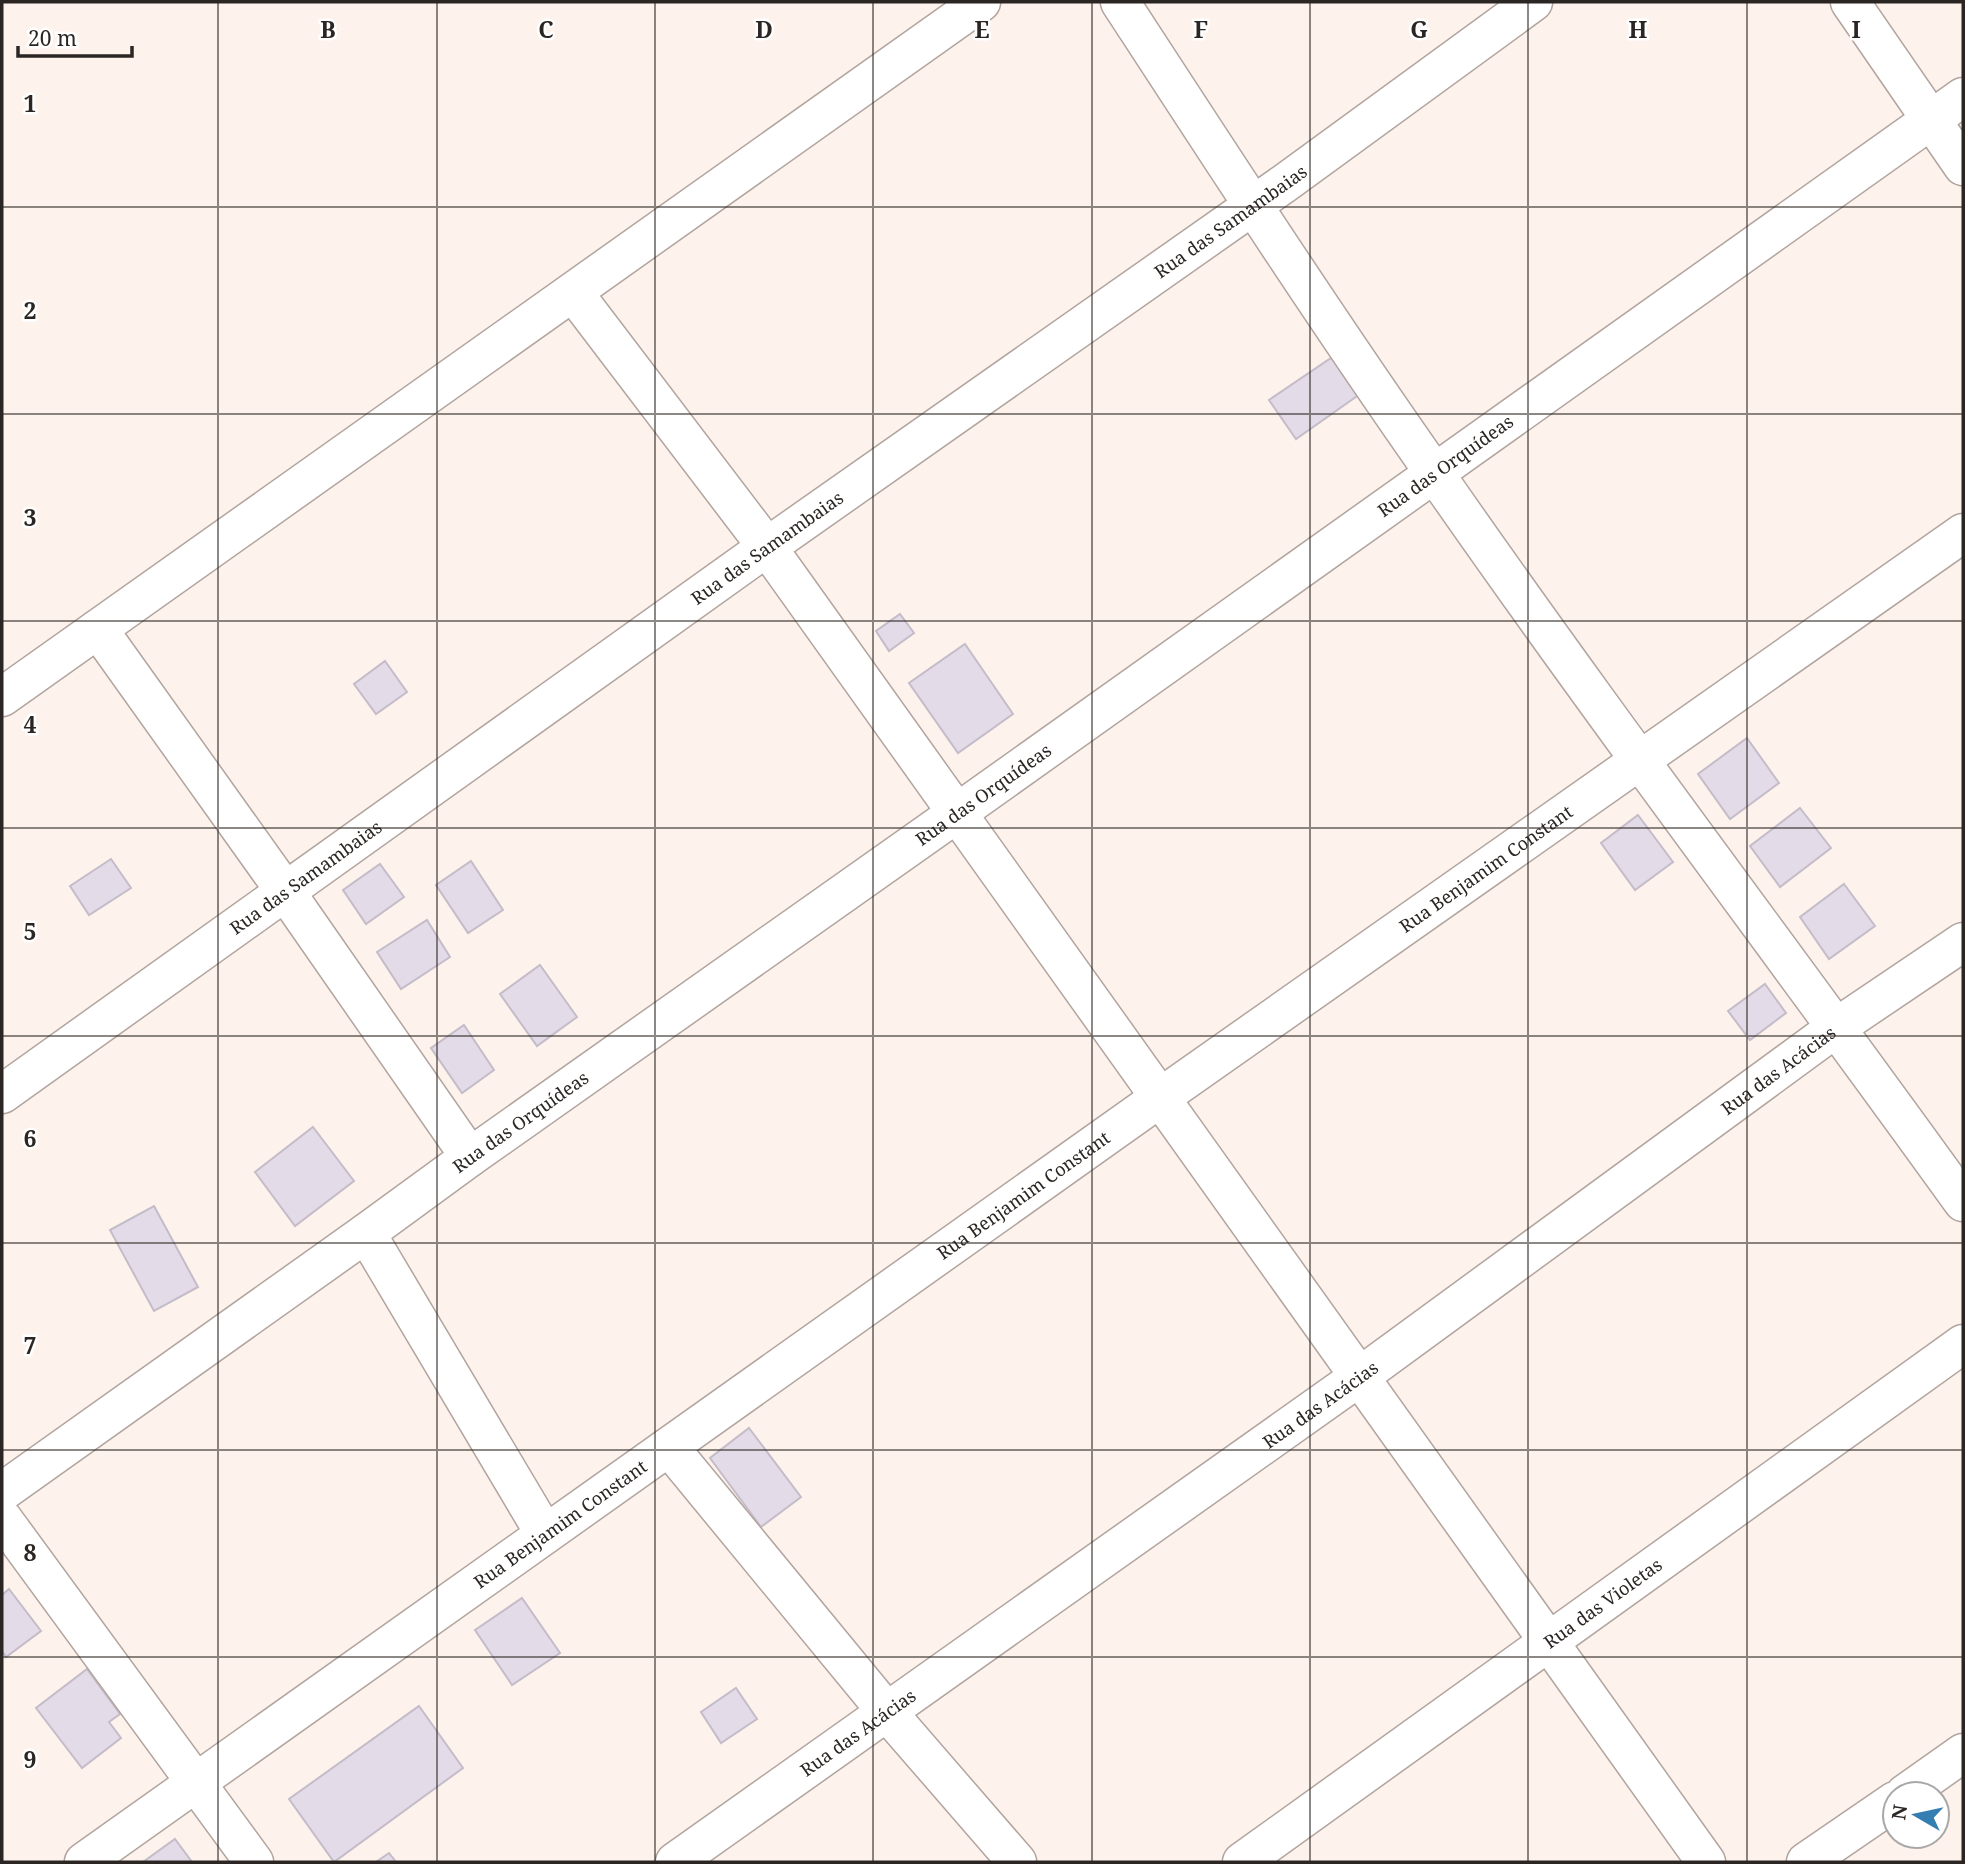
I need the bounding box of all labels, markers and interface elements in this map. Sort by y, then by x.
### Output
text: B [320,13,336,45]
text: C [538,13,554,45]
text: D [755,13,773,45]
text: E [974,13,990,45]
text: F [1194,13,1208,45]
text: G [1410,13,1428,45]
text: H [1629,13,1648,45]
text: I [1851,13,1861,45]
scale bar [18,14,131,58]
text: 20 m [28,24,77,52]
text: 1 [24,87,37,119]
street label: Rua das Samambaias [1149,159,1312,283]
text: 2 [24,294,37,326]
street label: Rua das Orquídeas [1373,409,1518,522]
street label: Rua das Samambaias [686,485,848,610]
text: 3 [24,501,37,533]
text: 4 [24,708,37,740]
street label: Rua das Orquídeas [911,738,1056,851]
street label: Rua Benjamim Constant [1394,799,1577,938]
street label: Rua das Samambaias [225,815,386,940]
text: 5 [24,915,37,947]
street label: Rua das Acácias [1716,1020,1840,1120]
street label: Rua das Orquídeas [447,1065,593,1178]
text: 6 [24,1122,37,1154]
street label: Rua Benjamim Constant [932,1125,1114,1265]
text: 7 [24,1329,37,1361]
street label: Rua das Acácias [1258,1355,1383,1454]
street label: Rua Benjamim Constant [469,1454,651,1593]
text: 8 [24,1536,37,1568]
street label: Rua das Violetas [1539,1552,1667,1654]
street label: Rua das Acácias [795,1683,920,1782]
text: 9 [24,1743,37,1775]
north arrow [1881,1780,1951,1850]
text: N [1885,1803,1913,1822]

